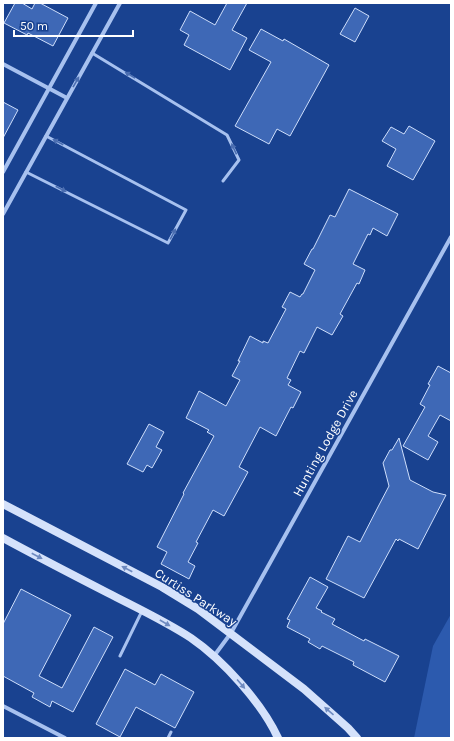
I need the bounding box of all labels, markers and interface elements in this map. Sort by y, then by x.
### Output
scale bar [14,12,133,38]
text: 50 m [20,19,48,33]
one-way arrow [124,72,136,79]
one-way arrow [73,76,80,88]
one-way arrow [52,139,64,145]
one-way arrow [231,143,237,154]
one-way arrow [55,186,67,193]
one-way arrow [170,228,176,240]
street label: Hunting Lodge Drive [289,387,361,499]
one-way arrow [32,553,43,560]
one-way arrow [121,565,133,572]
street label: Curtiss Parkway [152,565,240,629]
one-way arrow [159,620,171,627]
one-way arrow [236,679,245,690]
one-way arrow [324,707,334,716]

